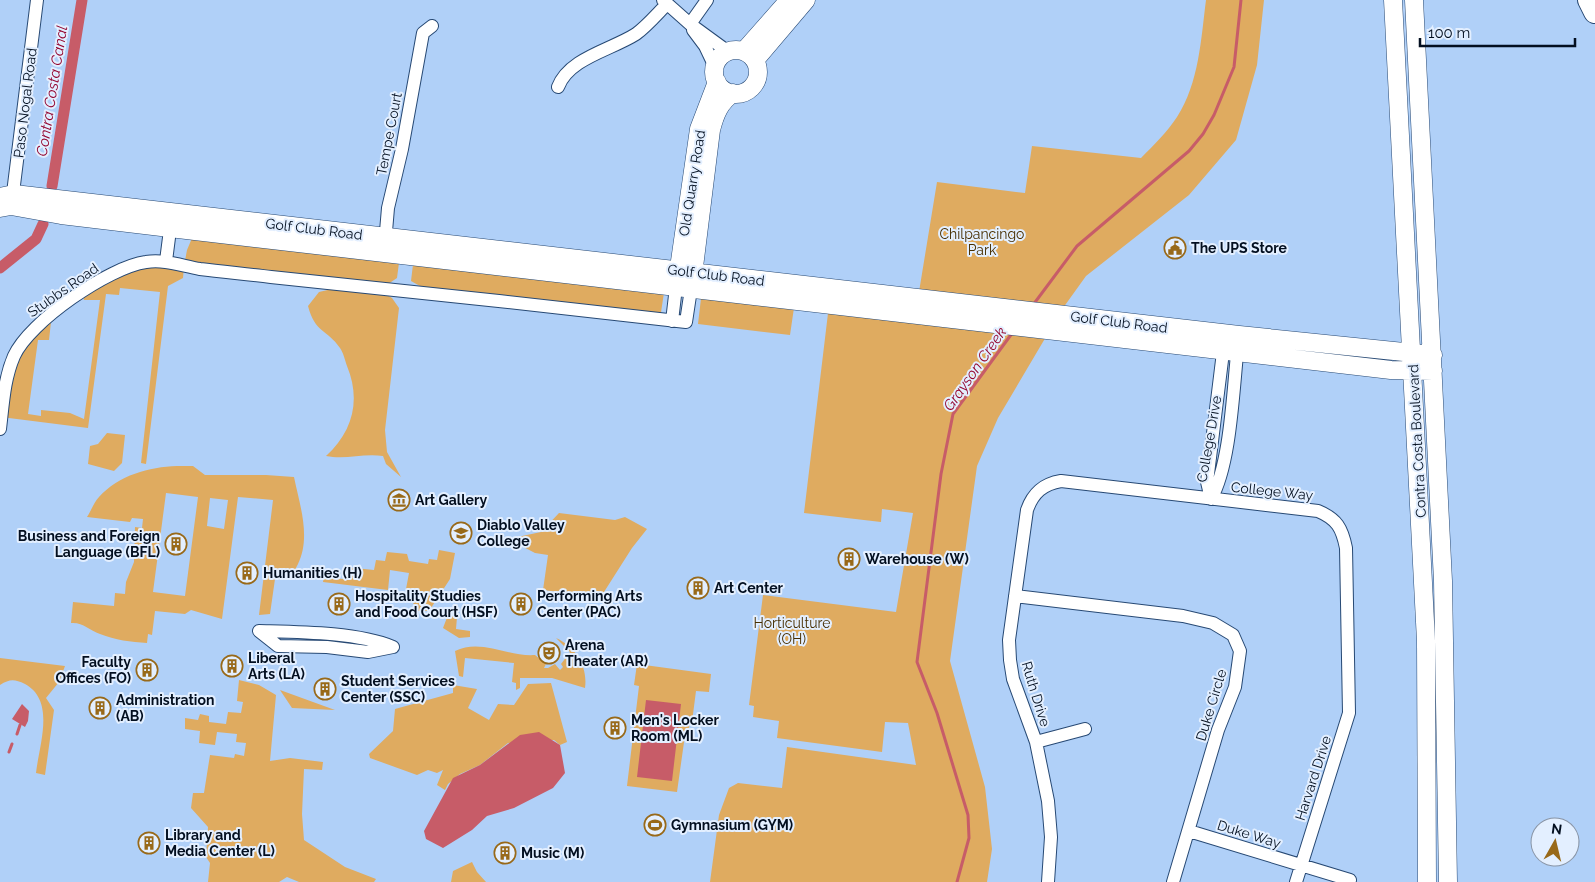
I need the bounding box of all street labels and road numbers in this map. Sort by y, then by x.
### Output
street label: Paso Nogal Road [10,47,40,159]
street label: Tempe Court [373,91,405,177]
street label: Old Quarry Road [676,129,708,237]
street label: Golf Club Road [265,215,363,243]
street label: Stubbs Road [25,260,101,320]
street label: Golf Club Road [667,261,765,289]
street label: Golf Club Road [1070,308,1168,336]
street label: Contra Costa Boulevard [1405,364,1429,518]
street label: College Drive [1194,394,1224,484]
street label: College Way [1230,479,1314,503]
street label: Ruth Drive [1019,660,1053,728]
street label: Duke Circle [1192,667,1230,743]
street label: Harvard Drive [1292,734,1334,822]
street label: Duke Way [1215,817,1283,851]

